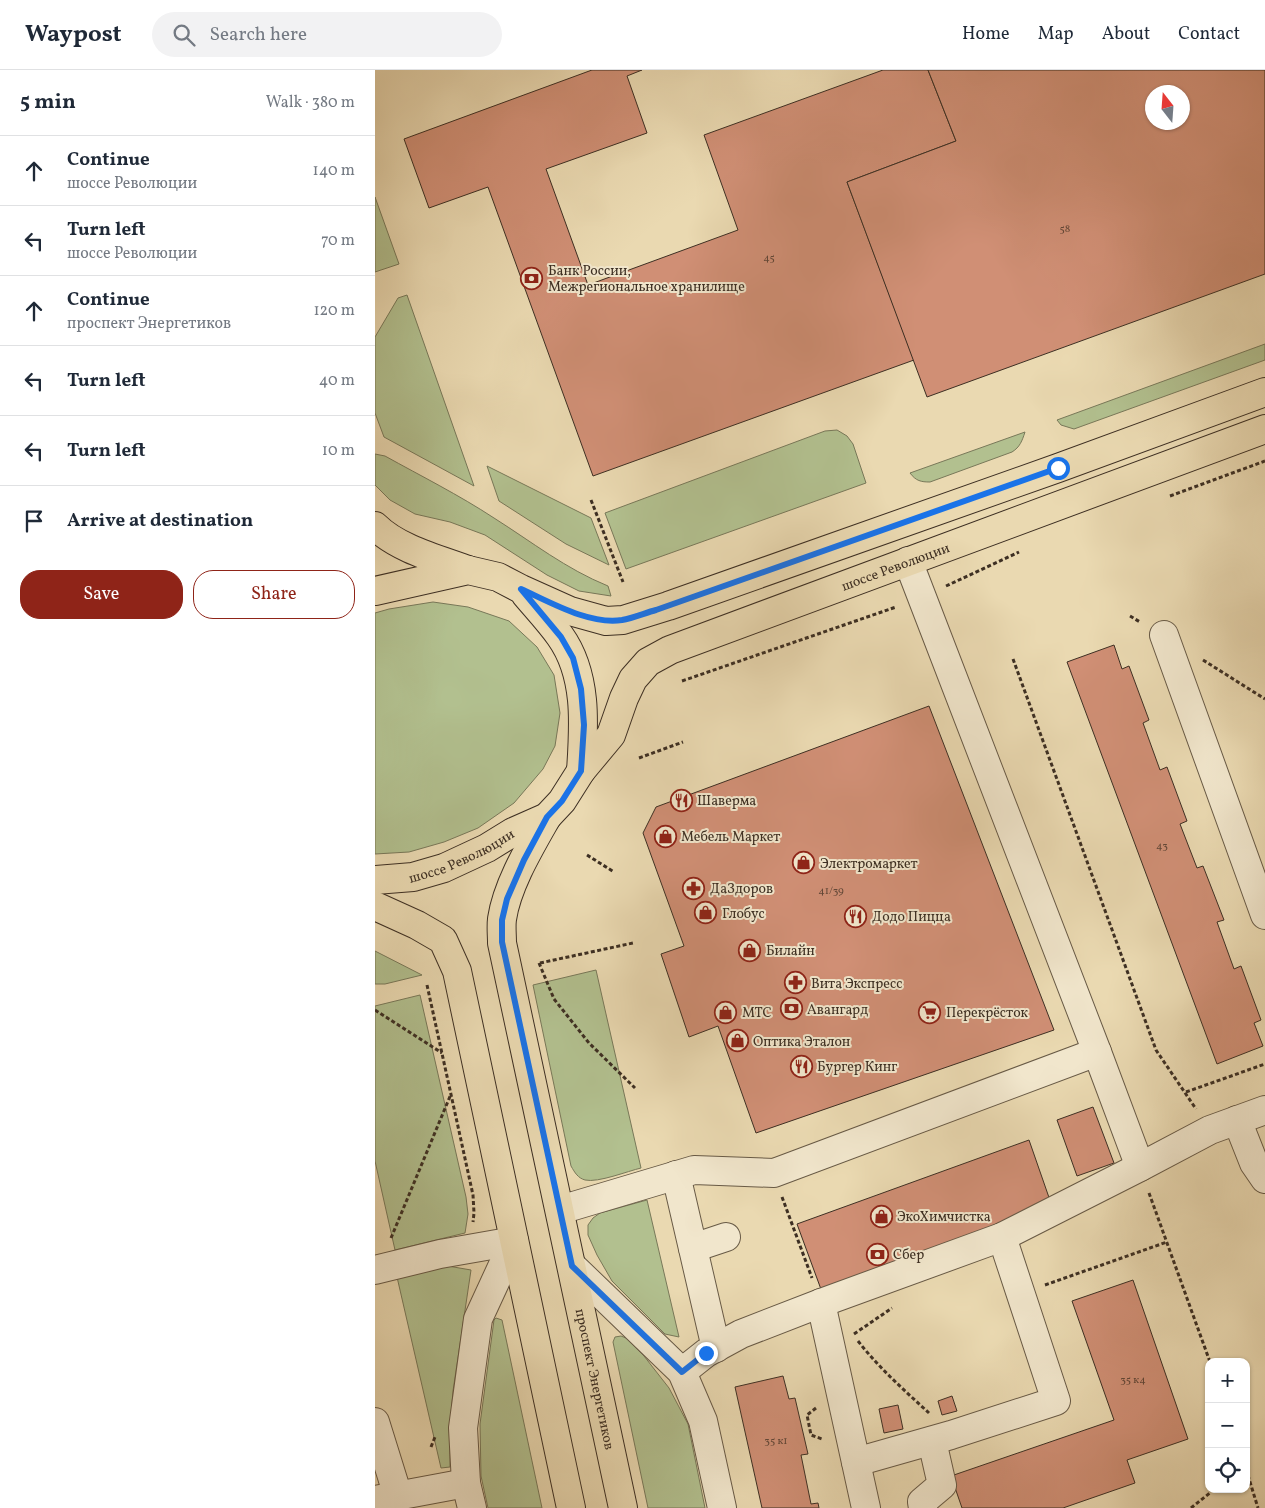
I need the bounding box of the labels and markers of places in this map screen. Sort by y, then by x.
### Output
place label: Банк России, Межрегиональное хранилище [548,262,745,297]
bank icon: Банк России, Межрегиональное хранилище [520,266,544,290]
restaurant icon: Шаверма [669,788,693,812]
place label: Шаверма [697,792,756,811]
shop icon: Мебель Маркет [653,824,677,848]
place label: Мебель Маркет [681,828,780,847]
shop icon: Электромаркет [792,851,816,875]
place label: Электромаркет [820,855,918,874]
pharmacy icon: ДаЗдоров [682,876,706,900]
place label: ДаЗдоров [710,880,773,899]
shop icon: Глобус [694,901,718,925]
restaurant icon: Додо Пицца [844,904,868,928]
place label: Глобус [722,905,765,924]
place label: Додо Пицца [872,908,951,927]
shop icon: Билайн [738,938,762,962]
place label: Билайн [766,942,815,961]
pharmacy icon: Вита Экспресс [783,971,807,995]
place label: Вита Экспресс [811,975,902,994]
bank icon: Авангард [779,997,803,1021]
shop icon: МТС [714,1000,738,1024]
supermarket icon: Перекрёсток [918,1000,942,1024]
place label: Авангард [807,1001,868,1020]
place label: МТС [742,1004,772,1023]
place label: Перекрёсток [946,1004,1029,1023]
shop icon: Оптика Эталон [725,1029,749,1053]
place label: Оптика Эталон [753,1033,851,1052]
restaurant icon: Бургер Кинг [789,1054,813,1078]
place label: Бургер Кинг [817,1058,897,1077]
shop icon: ЭкоХимчистка [869,1204,893,1228]
place label: ЭкоХимчистка [897,1208,991,1227]
bank icon: Сбер [865,1242,889,1266]
place label: Сбер [893,1246,924,1265]

